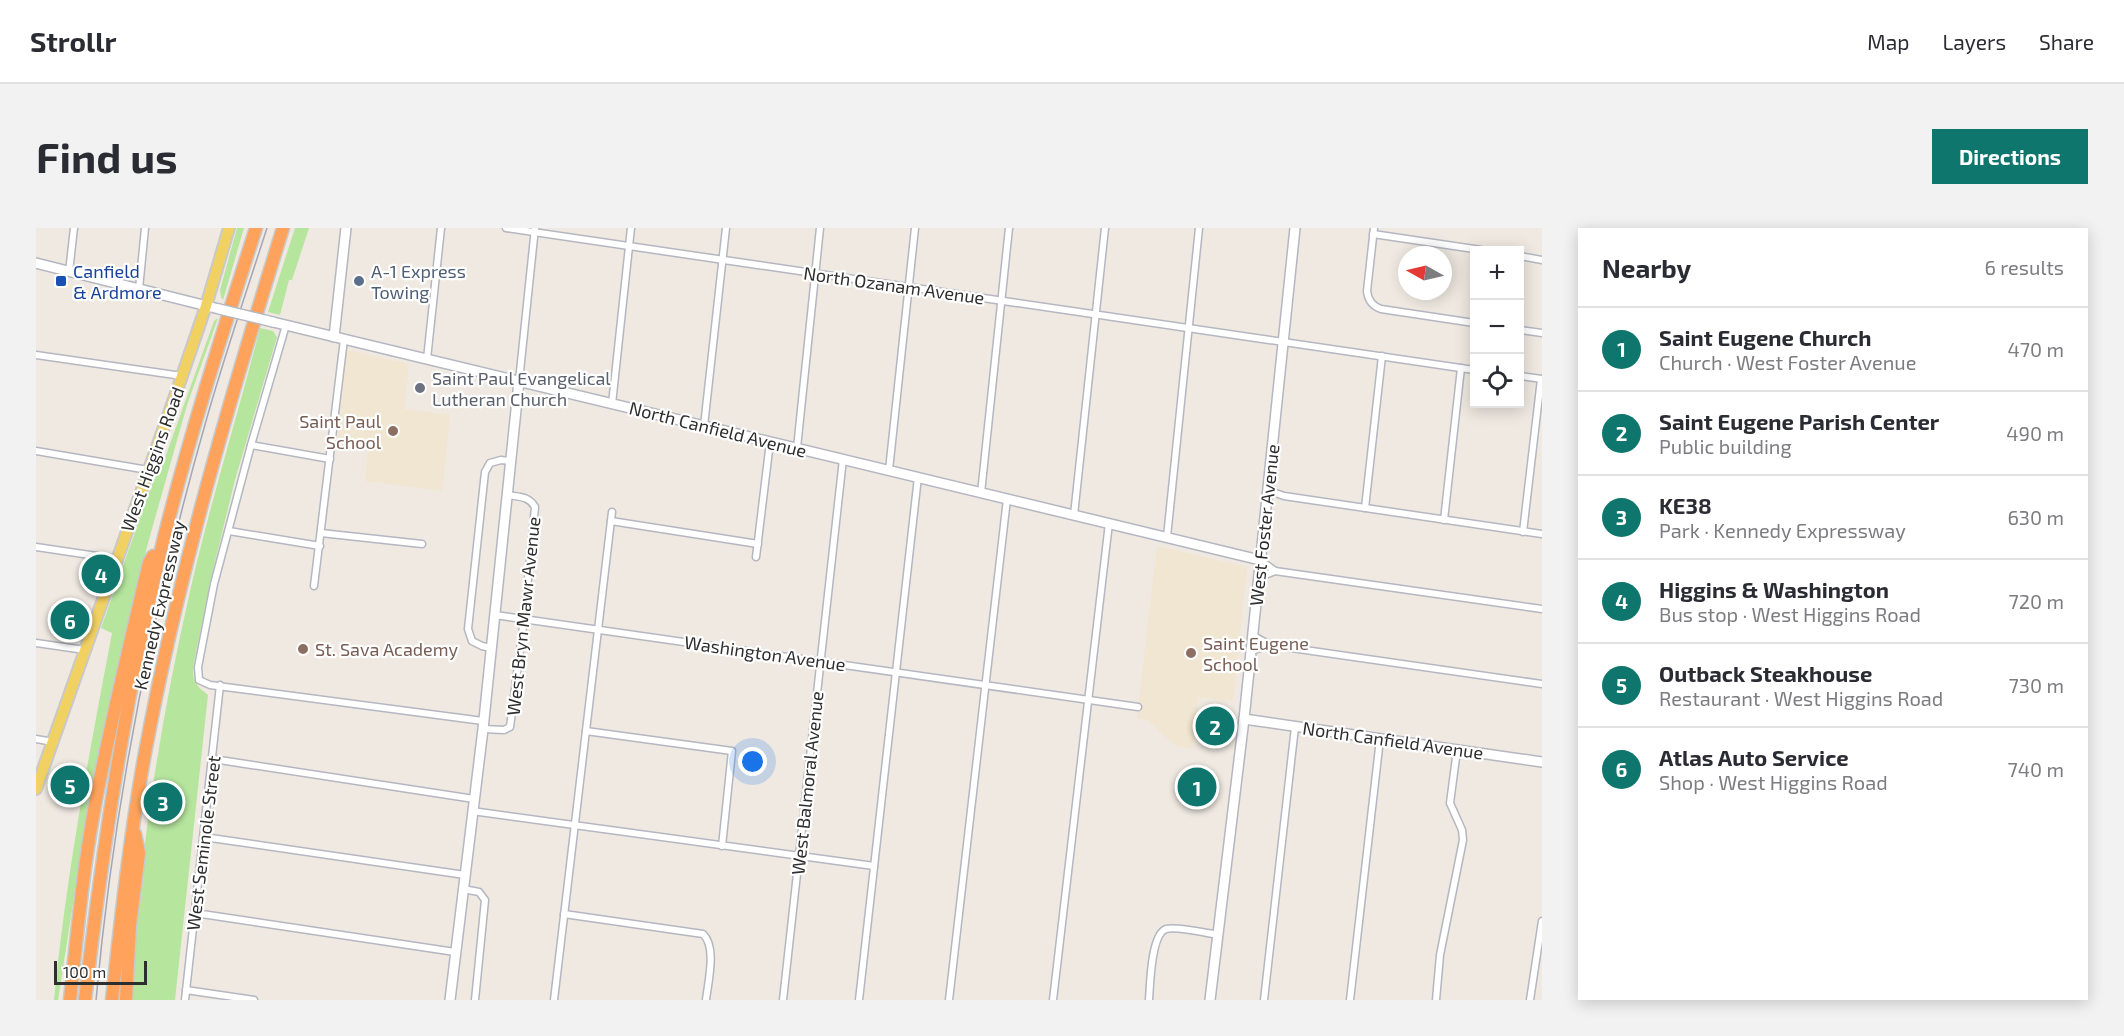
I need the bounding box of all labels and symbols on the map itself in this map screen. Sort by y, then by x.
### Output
north arrow [1398,246,1452,300]
place label: Canfield & Ardmore [73,260,162,303]
place label: A-1 Express Towing [371,260,466,303]
street label: North Ozanam Avenue [802,261,986,309]
marker: Canfield & Ardmore [54,274,68,288]
marker: A-1 Express Towing [352,274,366,288]
place label: Saint Paul Evangelical Lutheran Church [432,367,611,410]
marker: Saint Paul Evangelical Lutheran Church [413,381,427,395]
street label: West Higgins Road [116,384,188,534]
street label: North Canfield Avenue [627,396,809,462]
place label: Saint Paul School [299,410,382,453]
marker: Saint Paul School [386,424,400,438]
street label: West Foster Avenue [1245,443,1283,607]
street label: West Bryn Mawr Avenue [502,515,544,717]
street label: Kennedy Expressway [129,518,189,692]
pin: 4 [82,552,120,596]
pin: 6 [51,598,90,642]
street label: Washington Avenue [683,631,847,675]
place label: Saint Eugene School [1203,632,1309,675]
place label: St. Sava Academy [315,638,459,660]
marker: St. Sava Academy [296,642,310,656]
marker: Saint Eugene School [1184,646,1198,660]
street label: West Balmoral Avenue [786,690,828,876]
pin: 2 [1196,704,1234,748]
street label: North Canfield Avenue [1301,716,1485,764]
your location [738,747,767,776]
street label: West Seminole Street [181,754,225,932]
pin: 5 [51,762,90,808]
pin: 1 [1178,764,1216,810]
pin: 3 [144,780,182,824]
scale bar [54,958,147,986]

